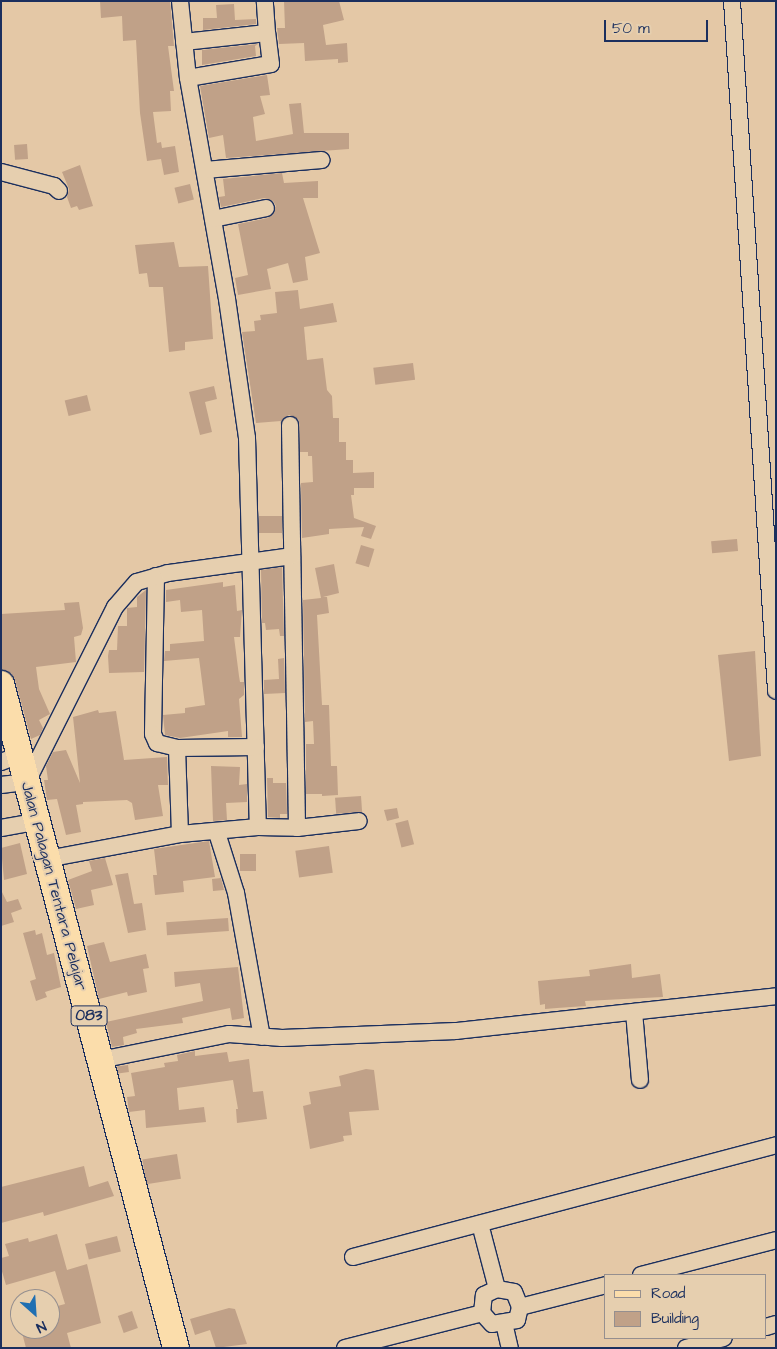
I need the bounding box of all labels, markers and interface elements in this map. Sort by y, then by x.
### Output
scale bar [607,10,711,42]
text: 50 m [612,18,650,39]
street label: Jalan Palagan Tentara Pelajar [17,779,91,993]
road number: 083 [70,1004,108,1028]
legend [604,1274,767,1339]
text: Road [651,1283,685,1304]
north arrow [10,1289,60,1339]
text: Building [651,1308,699,1329]
text: N [33,1316,49,1337]

